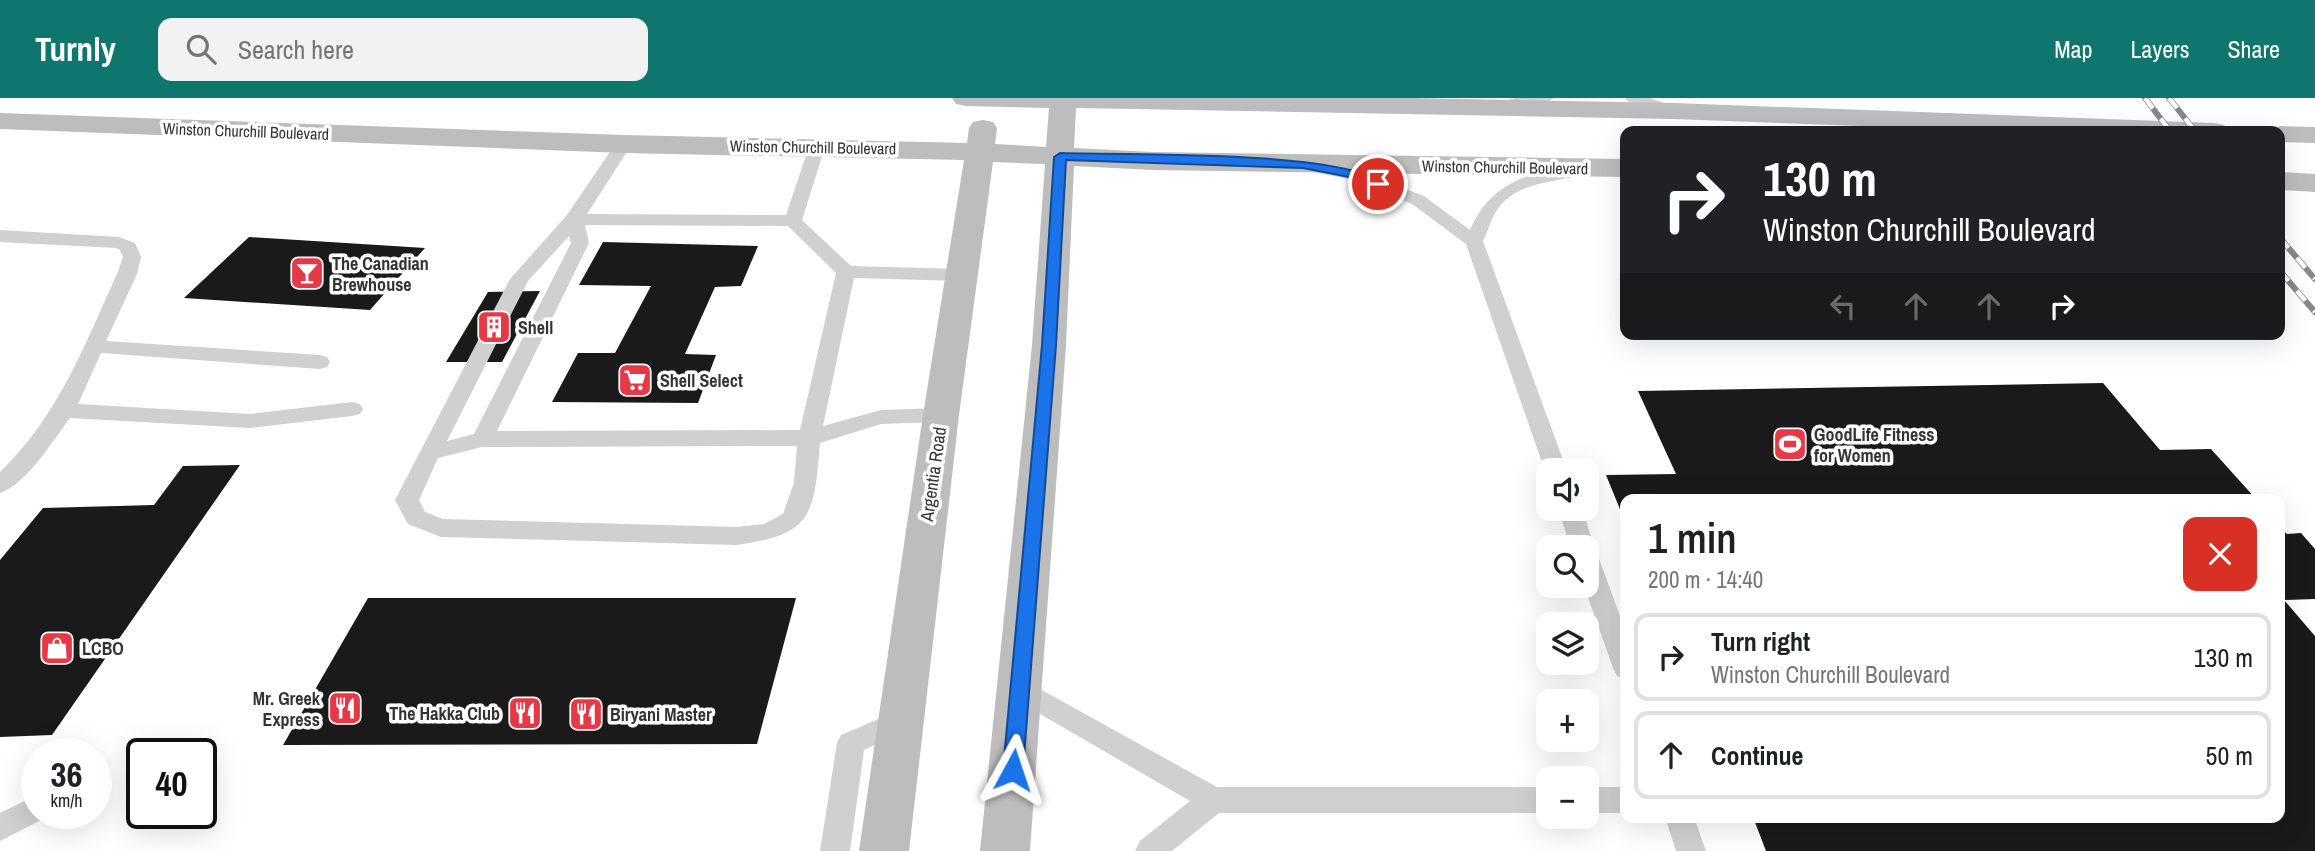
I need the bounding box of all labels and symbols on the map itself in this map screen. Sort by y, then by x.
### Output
street label: Winston Churchill Boulevard [163,117,329,145]
street label: Winston Churchill Boulevard [730,135,896,159]
pin [1348,154,1408,214]
street label: Winston Churchill Boulevard [1422,155,1588,179]
place label: The Canadian Brewhouse [332,251,429,297]
bar icon: The Canadian Brewhouse [288,254,326,292]
building icon: Shell [475,308,513,346]
place label: Shell [518,315,553,340]
supermarket icon: Shell Select [616,361,654,399]
place label: Shell Select [660,368,743,393]
place label: GoodLife Fitness for Women [1814,422,1935,468]
street label: Argentia Road [914,425,952,524]
sports icon: GoodLife Fitness for Women [1771,425,1809,463]
shop icon: LCBO [38,629,76,667]
place label: LCBO [82,636,124,661]
place label: Mr. Greek Express [253,686,321,732]
restaurant icon: Mr. Greek Express [326,689,364,727]
restaurant icon: The Hakka Club [506,694,544,732]
restaurant icon: Biryani Master [567,695,605,733]
place label: The Hakka Club [389,701,500,726]
place label: Biryani Master [610,702,712,727]
position arrow [976,733,1050,807]
speed limit sign: 40 [126,738,217,829]

